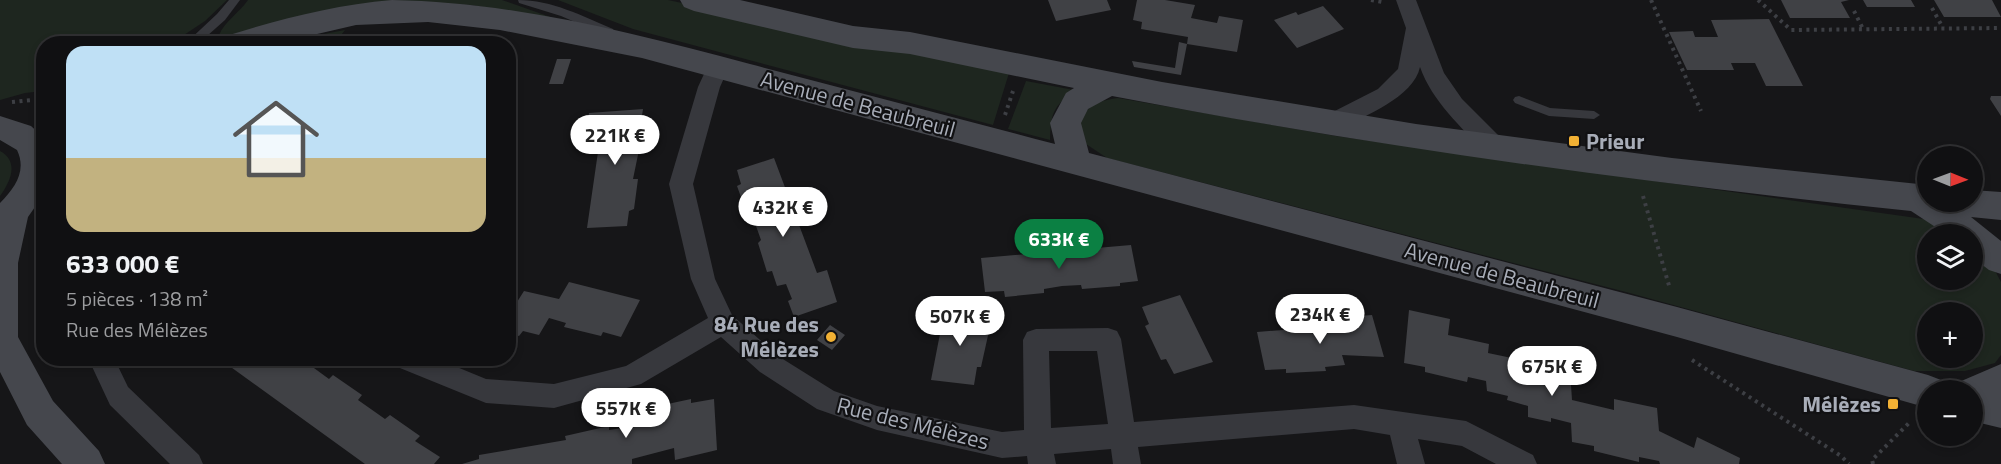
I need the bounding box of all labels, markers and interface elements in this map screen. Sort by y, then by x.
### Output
street label: Avenue de Beaubreuil [757,62,959,146]
icon: home [222,85,330,193]
pin: 221K € [566,115,664,166]
text: 221K € [584,119,646,150]
place label: Prieur [1586,124,1644,158]
marker: Prieur [1567,134,1581,148]
north arrow [1917,146,1983,212]
map controls [1917,146,1983,446]
pin: 432K € [734,187,832,238]
text: 432K € [752,191,814,222]
pin: 633K € [1010,219,1108,270]
text: 633K € [1028,223,1090,254]
button: layers [1917,224,1983,290]
street label: Avenue de Beaubreuil [1401,233,1603,317]
text: 633 000 € [66,244,179,283]
text: 5 pièces · 138 m² [66,283,208,314]
pin: 234K € [1271,294,1369,345]
pin: 507K € [911,296,1009,347]
text: 234K € [1289,298,1351,329]
text: 507K € [929,300,991,331]
button: + [1917,302,1983,368]
place label: 84 Rue des Mélèzes [714,307,819,366]
text: Rue des Mélèzes [66,314,208,345]
marker: 84 Rue des Mélèzes [824,330,838,344]
pin: 675K € [1503,346,1601,397]
text: 675K € [1521,350,1583,381]
button: − [1917,380,1983,446]
place label: Mélèzes [1802,387,1881,421]
pin: 557K € [577,388,675,439]
street label: Rue des Mélèzes [833,388,993,458]
text: 557K € [595,392,657,423]
marker: Mélèzes [1886,397,1900,411]

